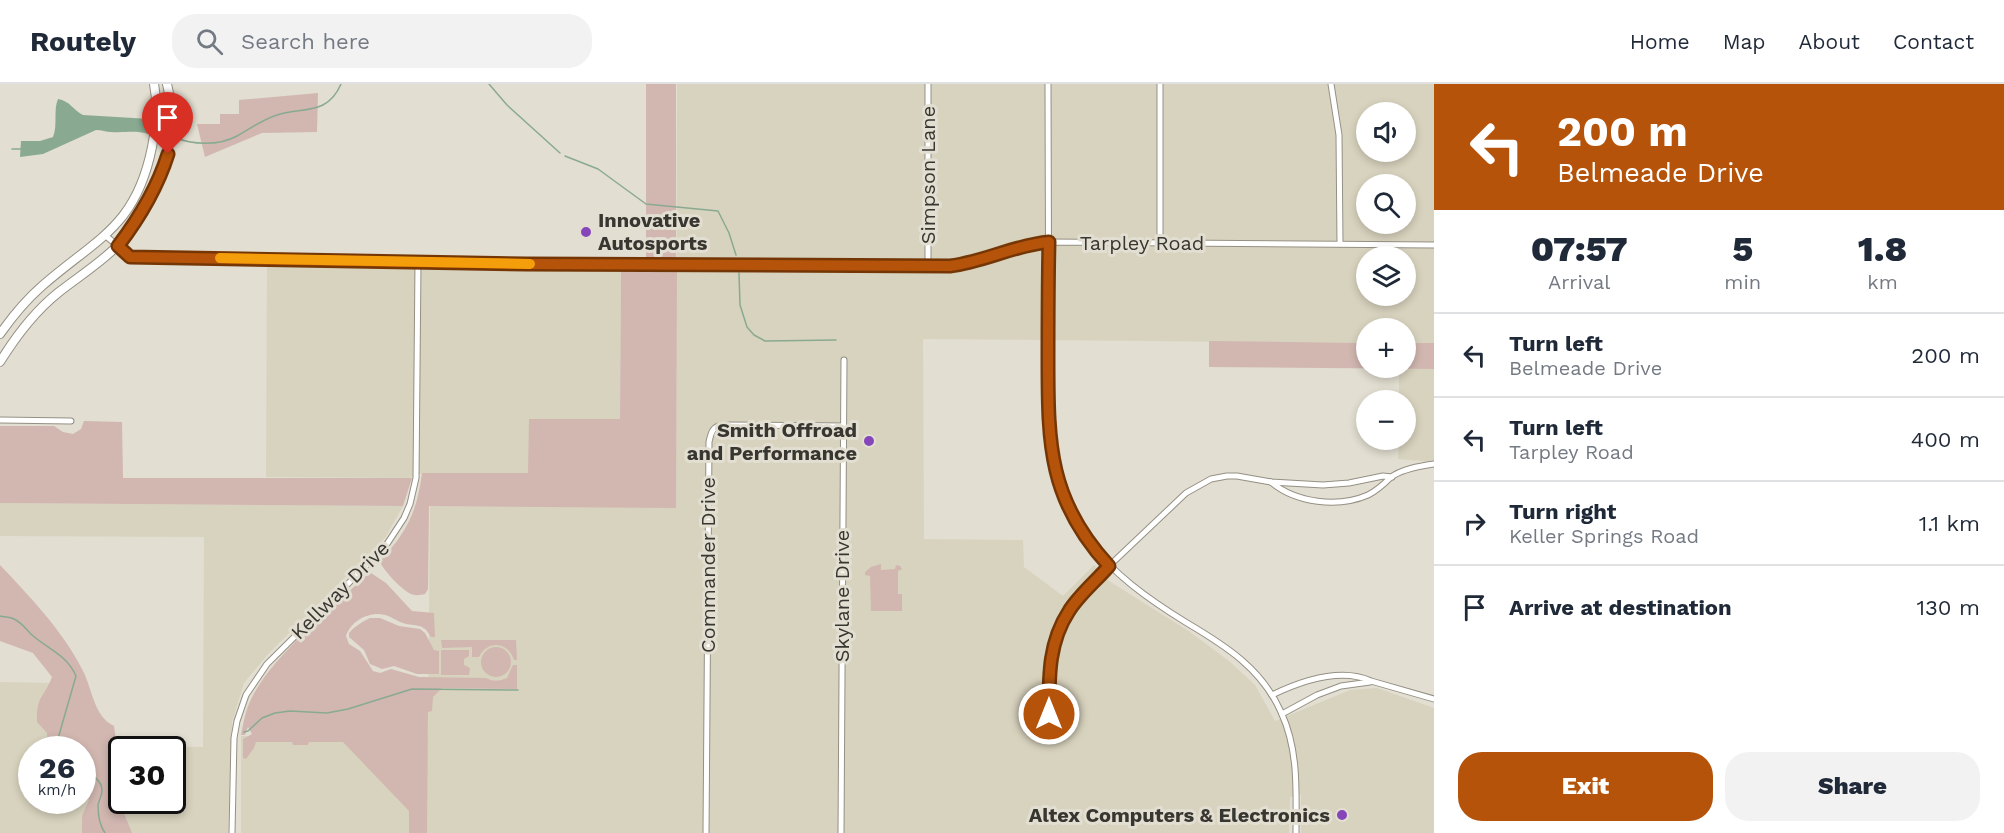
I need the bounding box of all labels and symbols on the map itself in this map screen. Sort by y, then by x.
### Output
pin [142,92,193,154]
street label: Simpson Lane [916,106,940,244]
place label: Innovative Autosports [598,208,708,255]
marker: Innovative Autosports [579,225,593,239]
street label: Tarpley Road [1080,231,1204,255]
place label: Smith Offroad and Performance [687,418,857,465]
marker: Smith Offroad and Performance [862,434,876,448]
street label: Commander Drive [696,477,720,653]
street label: Skylane Drive [830,530,854,662]
street label: Kellway Drive [286,536,394,644]
position arrow [1017,682,1081,746]
speed limit sign: 30 [108,736,186,814]
place label: Altex Computers & Electronics [1029,803,1330,827]
marker: Altex Computers & Electronics [1335,808,1349,822]

